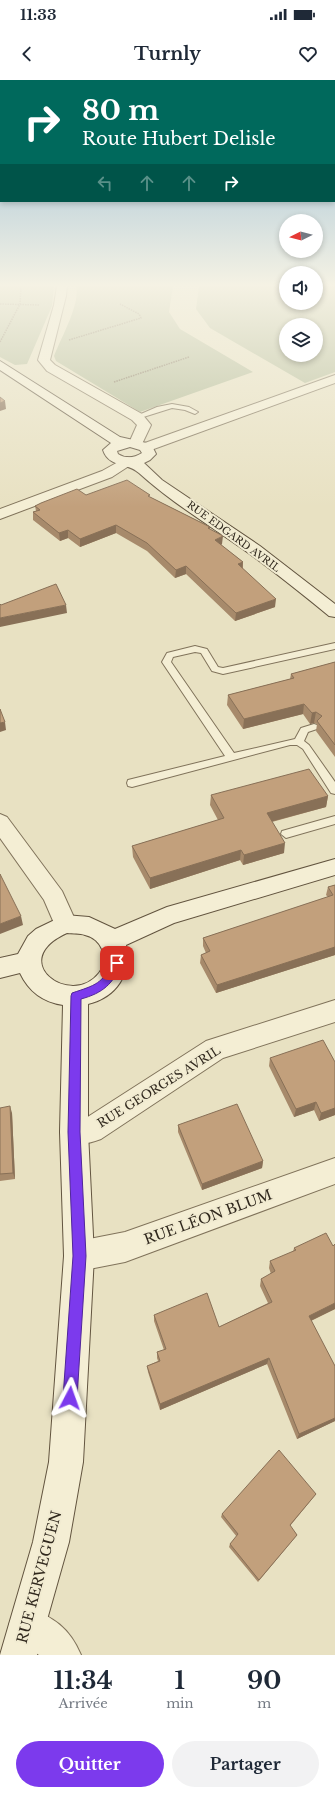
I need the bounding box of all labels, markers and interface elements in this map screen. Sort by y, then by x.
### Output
text: 11:33 [20,5,56,24]
icon: back [16,43,38,65]
text: Turnly [134,43,201,65]
icon: heart [297,43,319,65]
text: 80 m [82,93,159,128]
icon: right [16,96,68,148]
text: Route Hubert Delisle [82,128,276,150]
icon: left [94,172,116,194]
icon: ahead [136,172,158,194]
icon: ahead [178,172,200,194]
icon: right [220,172,242,194]
north arrow [279,214,323,258]
map controls [279,214,323,362]
button: sound [279,266,323,310]
button: layers [279,318,323,362]
street label: RUE EDGARD AVRIL [185,498,283,575]
pin [100,946,134,980]
icon: arrive [106,952,128,974]
street label: RUE GEORGES AVRIL [94,1042,223,1131]
street label: RUE LÉON BLUM [142,1185,274,1249]
position arrow [49,1377,91,1419]
street label: RUE KERVEGUEN [13,1508,65,1645]
text: 11:34 [54,1666,113,1695]
text: 1 [175,1666,185,1695]
text: 90 [247,1666,281,1695]
text: Arrivée [58,1695,108,1712]
text: min [166,1695,194,1712]
text: m [257,1695,271,1712]
button: Quitter [16,1741,164,1787]
button: Partager [172,1741,319,1787]

